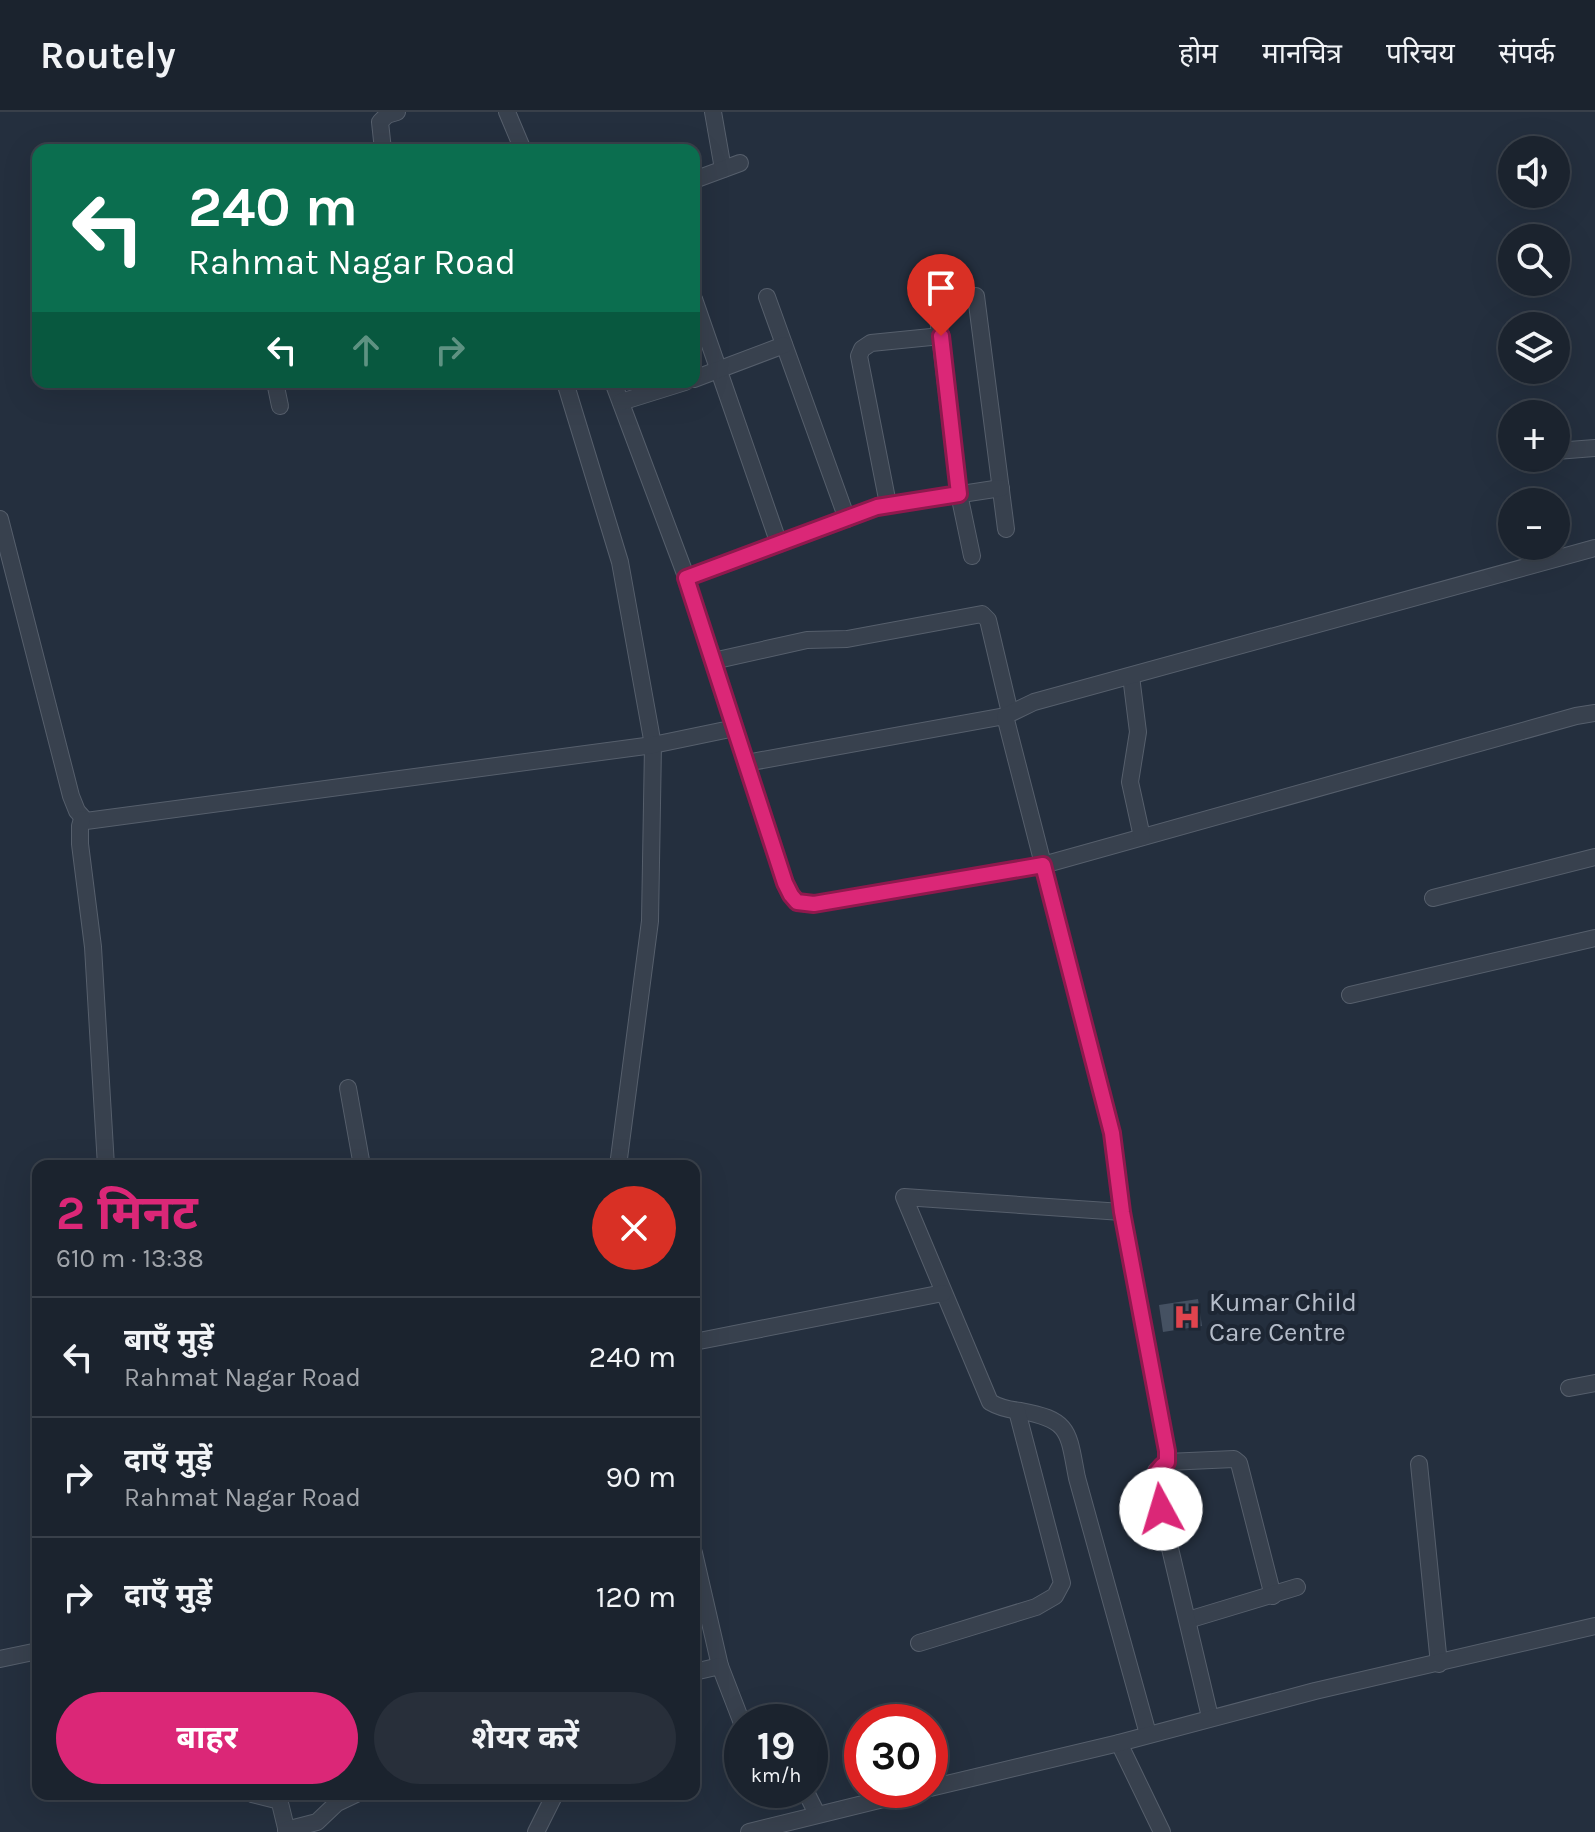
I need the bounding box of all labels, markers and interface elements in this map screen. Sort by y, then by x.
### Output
text: Routely [40,33,176,78]
text: होम [1179,37,1218,70]
text: मानचित्र [1262,37,1342,70]
text: परिचय [1386,37,1455,70]
text: संपर्क [1499,37,1555,70]
map controls [1498,136,1570,560]
button: sound [1498,136,1570,208]
text: 240 m [188,174,358,239]
icon: left [56,176,160,280]
button: search [1498,224,1570,296]
text: Rahmat Nagar Road [188,241,516,283]
pin [907,254,975,336]
icon: arrive [919,266,963,310]
button: layers [1498,312,1570,384]
icon: left [260,328,304,372]
icon: ahead [344,328,388,372]
icon: right [428,328,472,372]
button: + [1498,400,1570,472]
button: − [1498,488,1570,560]
text: 2 मिनट [56,1185,198,1241]
button: close [592,1186,676,1270]
text: 610 m · 13:38 [56,1243,204,1274]
place label: Kumar Child Care Centre [1209,1287,1357,1348]
hospital icon: Kumar Child Care Centre [1172,1302,1202,1332]
text: बाएँ मुड़ें [124,1322,214,1358]
icon: left [56,1335,100,1379]
text: 240 m [589,1339,676,1375]
text: Rahmat Nagar Road [124,1362,361,1393]
text: दाएँ मुड़ें [124,1442,212,1478]
icon: right [56,1455,100,1499]
text: 90 m [606,1459,676,1495]
position arrow [1119,1467,1203,1551]
text: Rahmat Nagar Road [124,1482,361,1513]
icon: right [56,1575,100,1619]
text: दाएँ मुड़ें [124,1577,212,1613]
text: 120 m [596,1579,676,1615]
button: बाहर [56,1692,358,1784]
button: शेयर करें [374,1692,676,1784]
speed limit sign: 30 [844,1704,948,1808]
text: 19 [757,1722,795,1769]
text: km/h [751,1764,801,1787]

